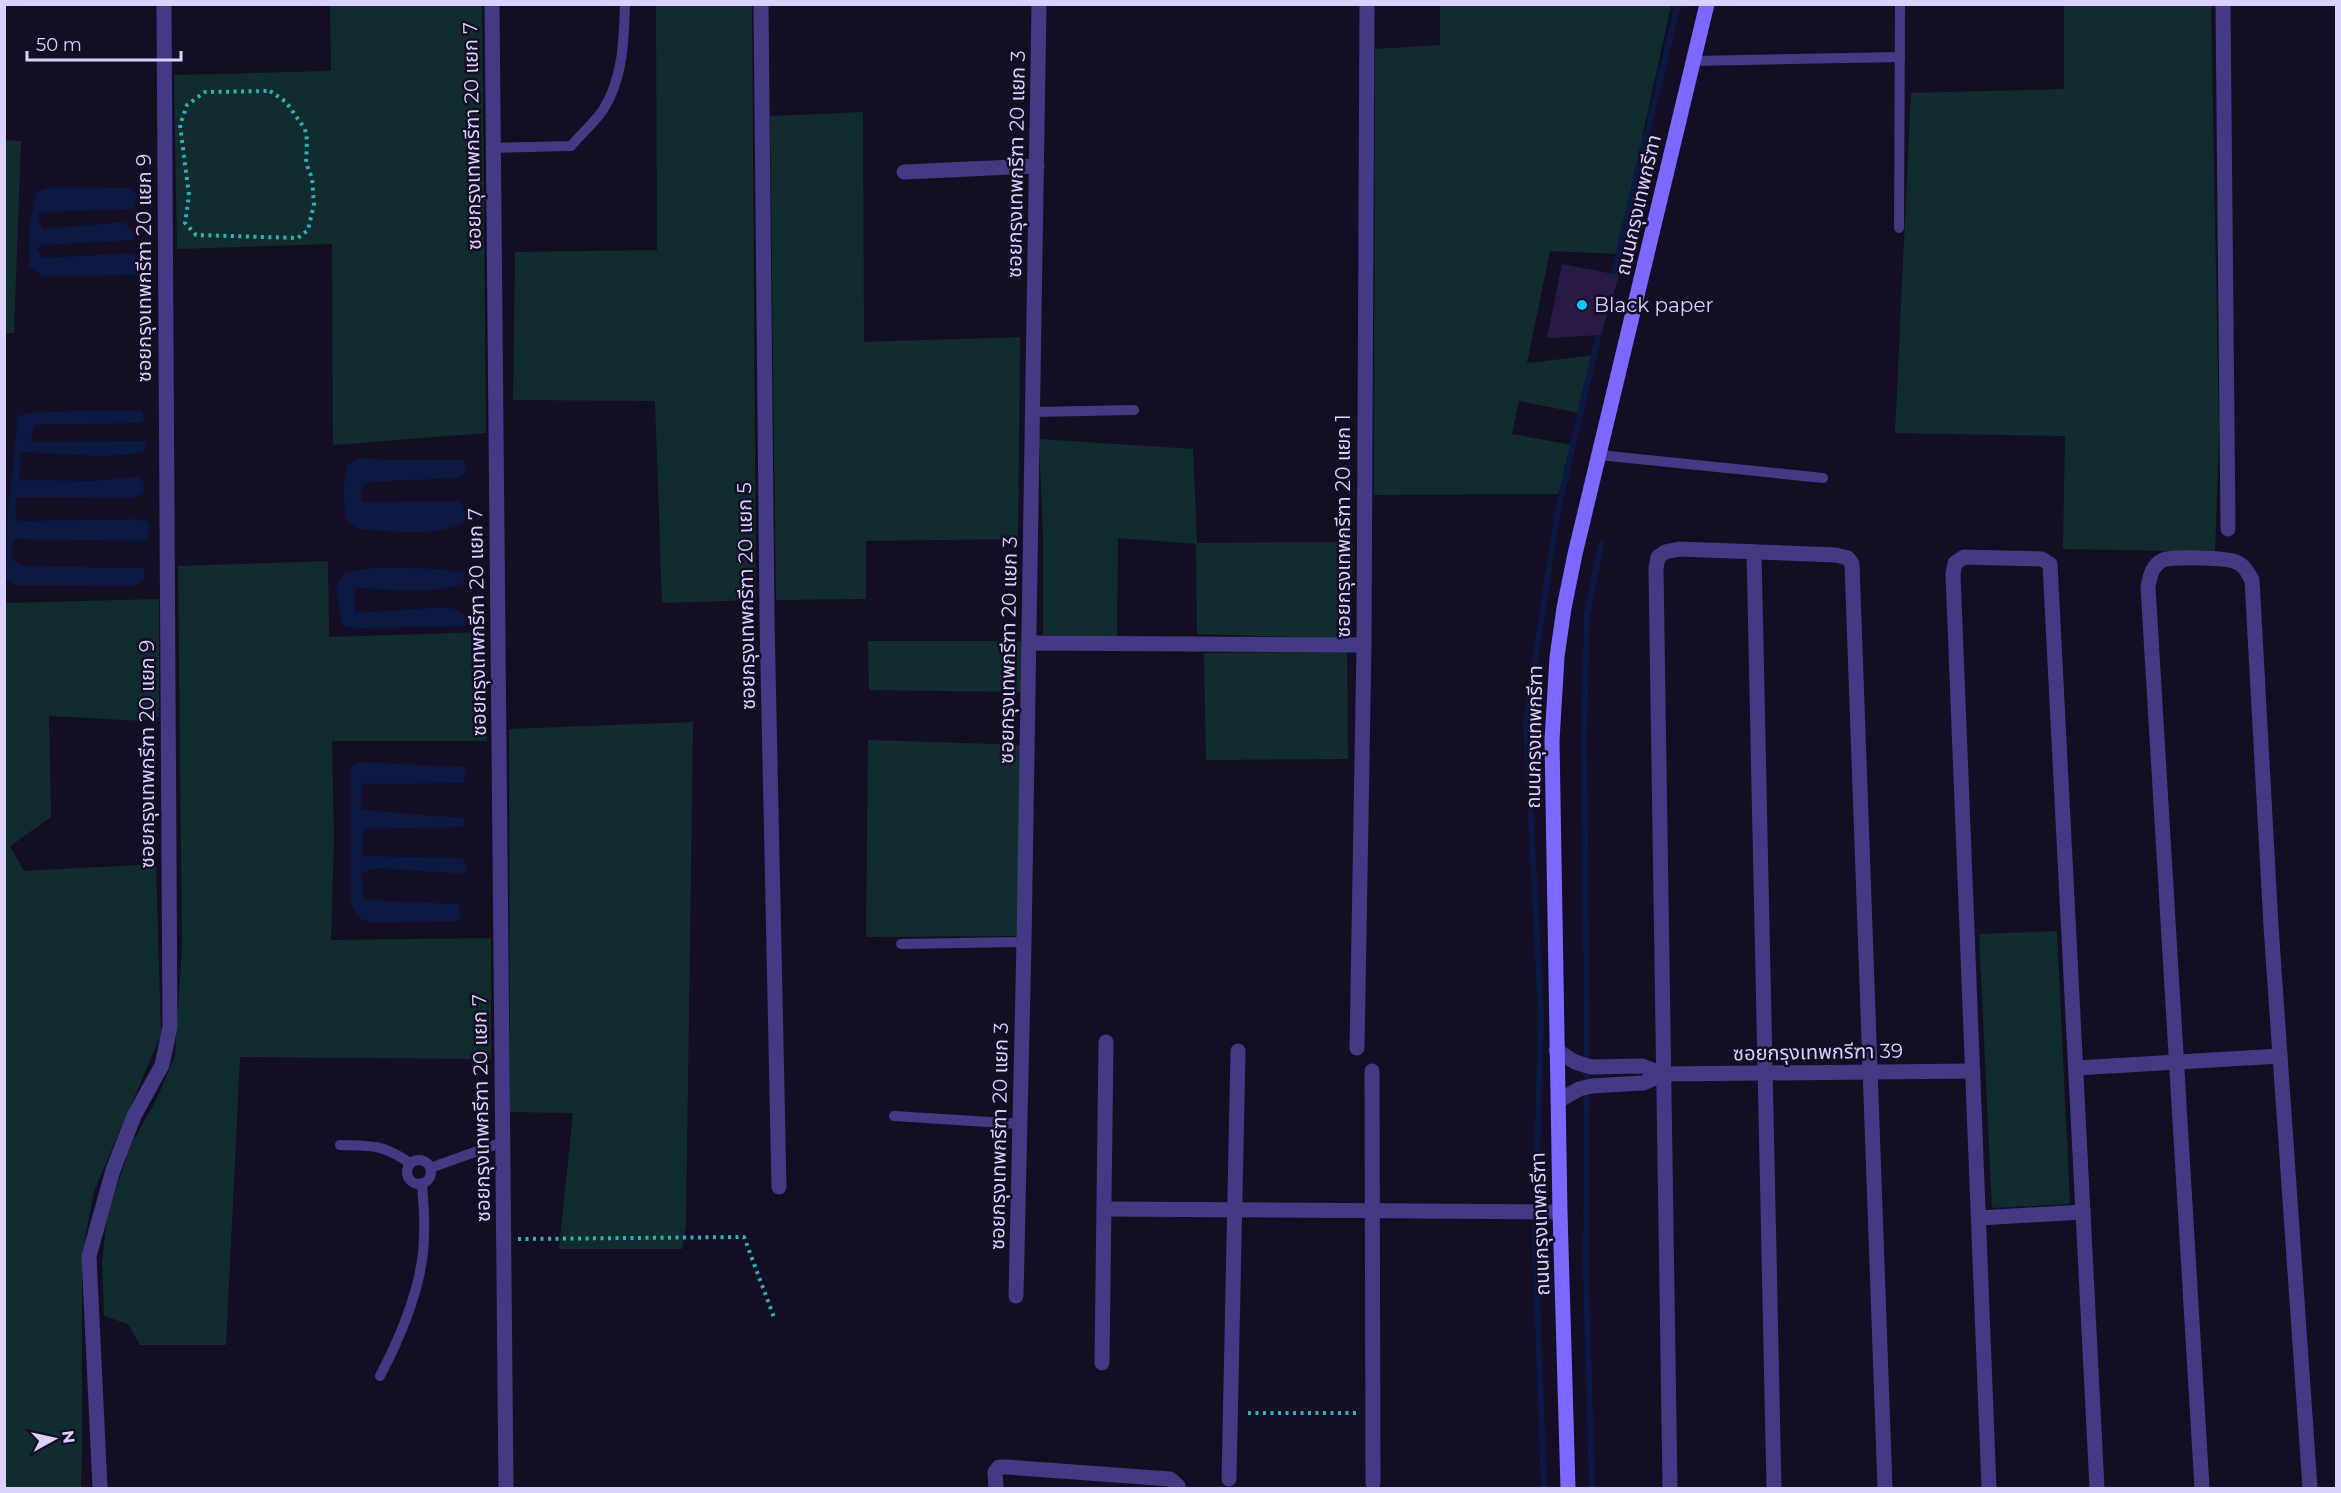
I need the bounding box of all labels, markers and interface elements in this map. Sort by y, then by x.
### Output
street label: ซอยกรุงเทพกรีฑา 20 แยก 7 [458,22,486,250]
scale bar [27,24,182,62]
text: 50 m [36,34,82,56]
street label: ซอยกรุงเทพกรีฑา 20 แยก 3 [1002,50,1030,278]
street label: ถนนกรุงเทพกรีฑา [1610,132,1666,278]
street label: ซอยกรุงเทพกรีฑา 20 แยก 9 [132,154,156,382]
place label: Black paper [1594,293,1714,317]
marker: Black paper [1575,298,1589,312]
street label: ซอยกรุงเทพกรีฑา 20 แยก 1 [1331,414,1355,638]
street label: ซอยกรุงเทพกรีฑา 20 แยก 5 [732,482,760,710]
street label: ซอยกรุงเทพกรีฑา 20 แยก 7 [463,508,491,736]
street label: ซอยกรุงเทพกรีฑา 20 แยก 3 [994,536,1022,764]
street label: ซอยกรุงเทพกรีฑา 20 แยก 9 [135,640,159,868]
street label: ถนนกรุงเทพกรีฑา [1521,665,1547,809]
street label: ซอยกรุงเทพกรีฑา 20 แยก 7 [467,994,495,1222]
street label: ซอยกรุงเทพกรีฑา 20 แยก 3 [985,1022,1013,1250]
street label: ซอยกรุงเทพกรีฑา 39 [1733,1039,1903,1065]
street label: ถนนกรุงเทพกรีฑา [1526,1152,1554,1296]
north arrow [24,1409,84,1469]
text: N [58,1429,79,1445]

